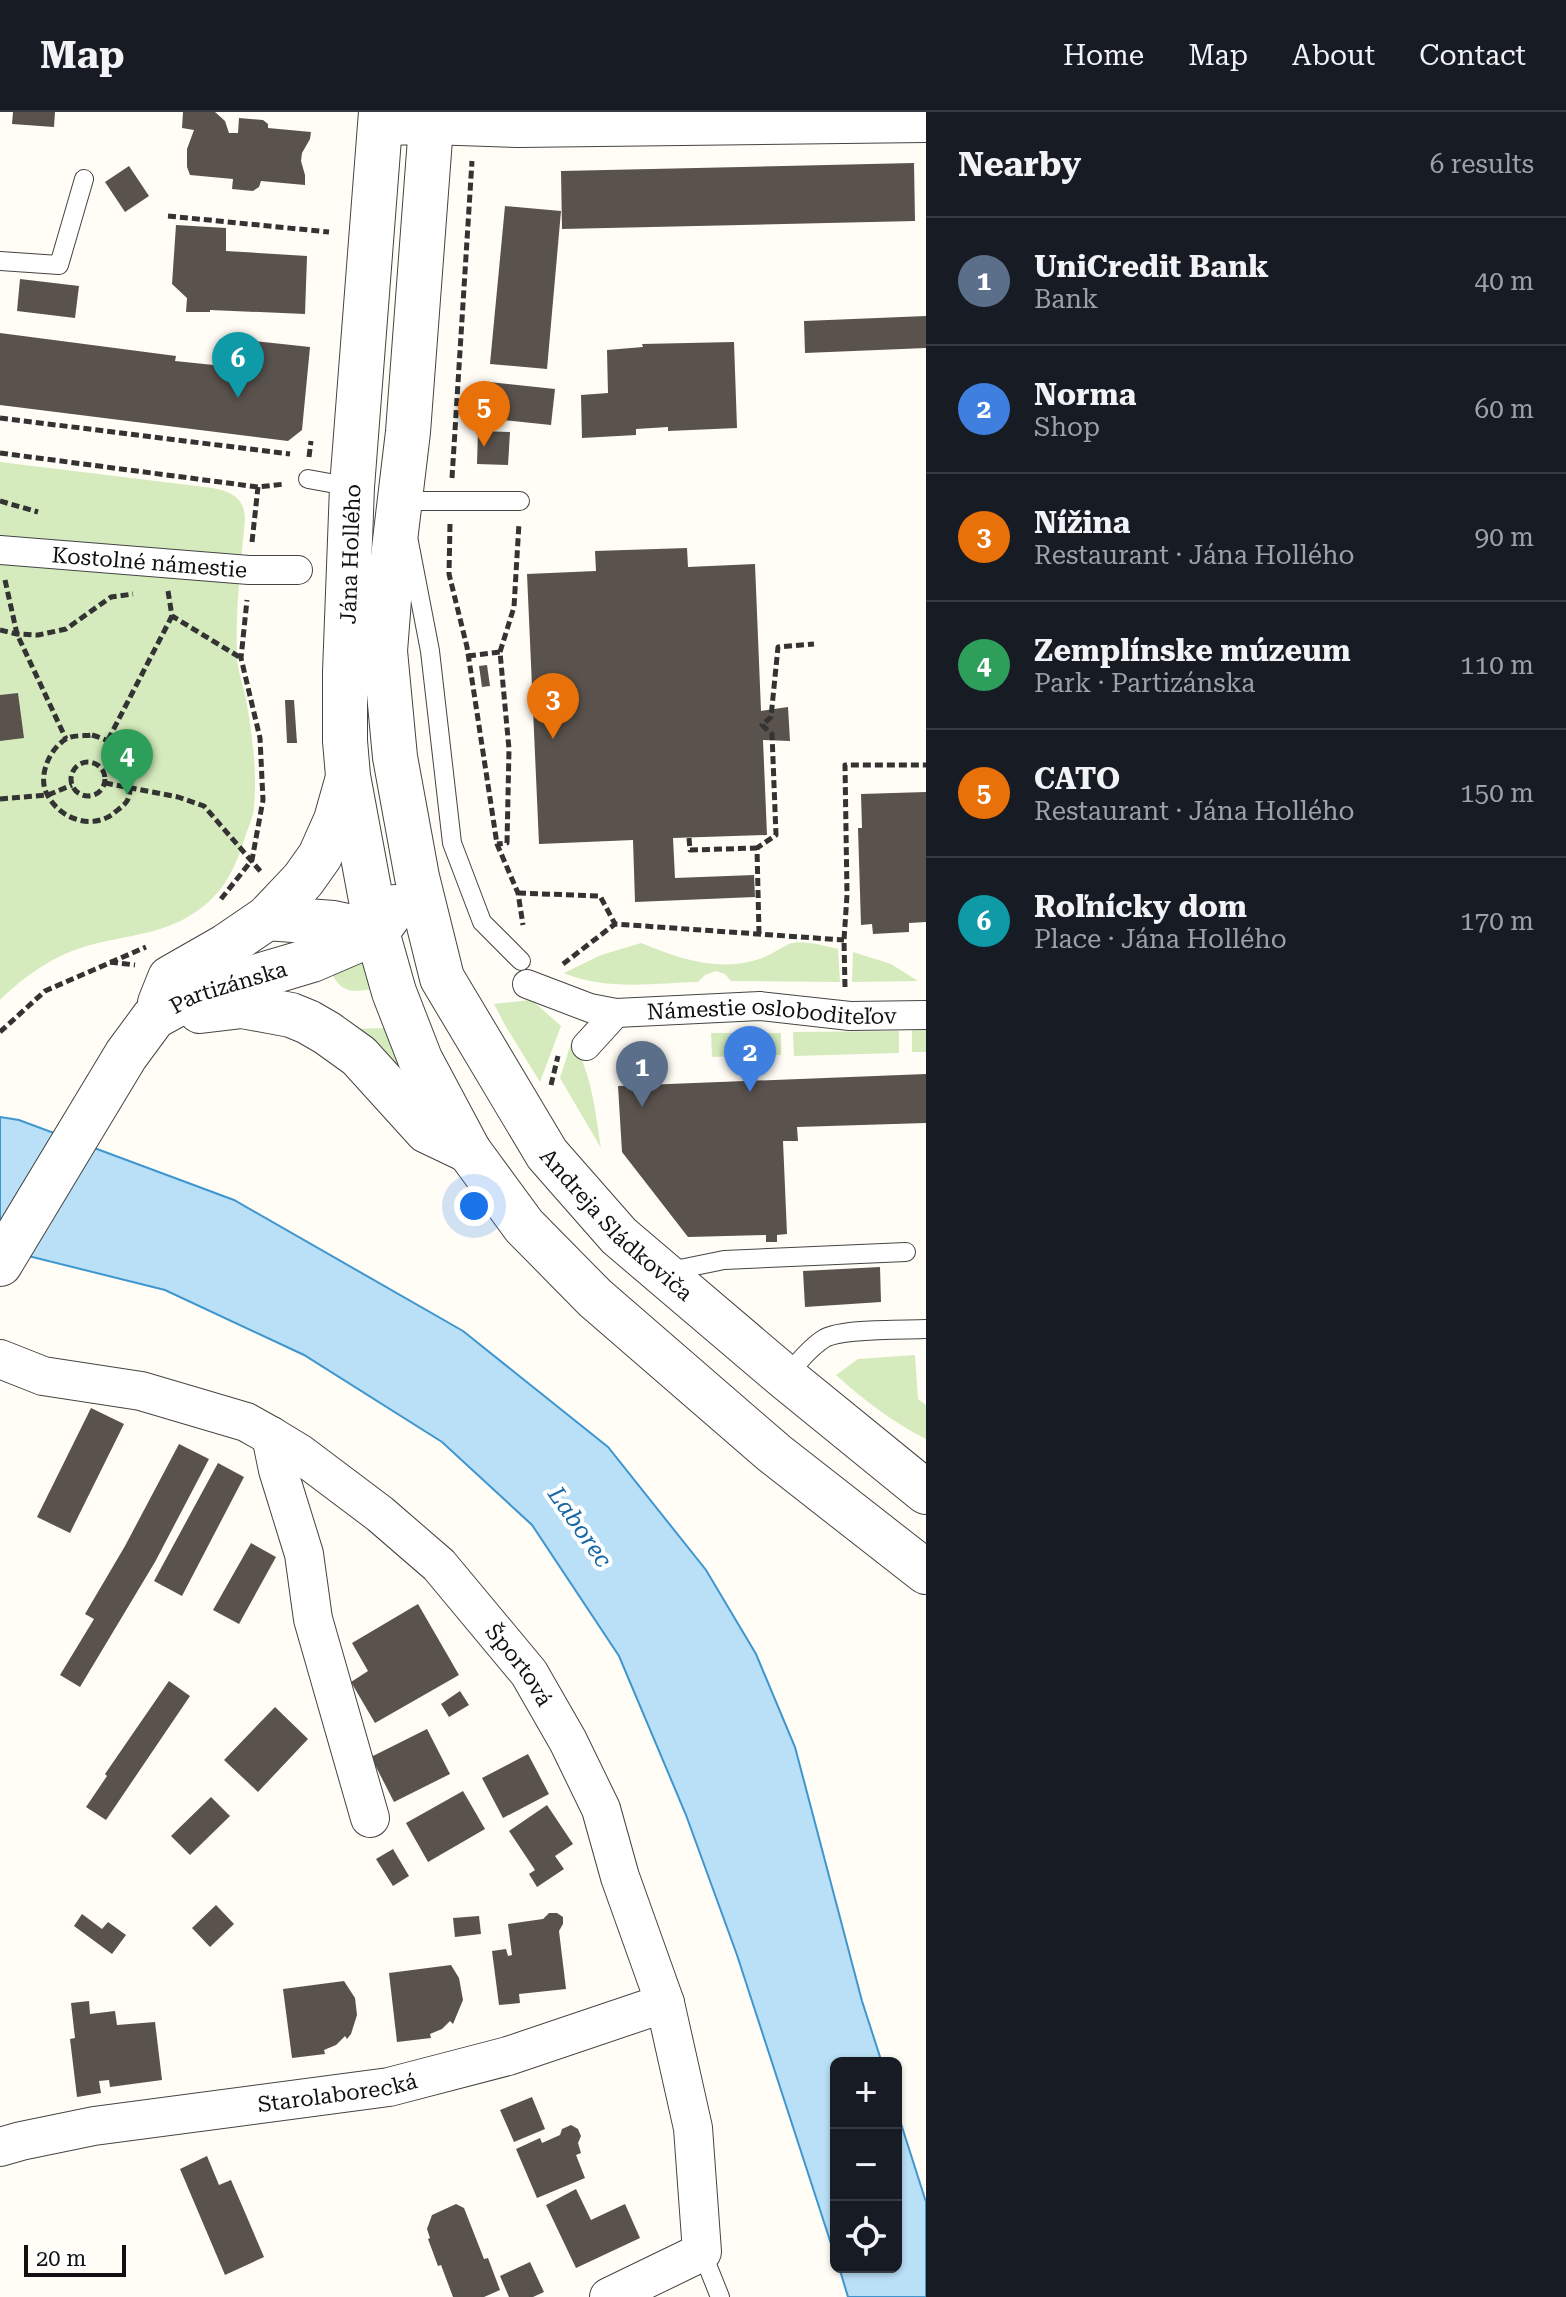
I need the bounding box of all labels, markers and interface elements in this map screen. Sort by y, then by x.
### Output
text: Map [40,33,125,77]
text: Home [1063,39,1144,72]
text: Map [1188,39,1248,72]
text: About [1292,39,1375,72]
text: Contact [1419,39,1526,72]
text: Nearby [958,144,1081,184]
text: 6 results [1430,149,1534,179]
text: UniCredit Bank [1034,249,1269,284]
text: 1 [977,266,991,296]
text: 40 m [1475,266,1534,296]
text: Bank [1034,284,1098,314]
pin: 6 [212,332,264,398]
text: Norma [1034,377,1136,412]
pin: 5 [458,381,510,447]
text: 2 [977,394,991,424]
text: 60 m [1475,394,1534,424]
text: Shop [1034,412,1100,442]
street label: Jána Hollého [336,483,365,625]
text: Nížina [1034,505,1130,540]
text: 3 [977,522,991,552]
text: 90 m [1475,522,1534,552]
text: Restaurant · Jána Hollého [1034,540,1355,570]
street label: Kostolné námestie [51,542,248,583]
text: Zemplínske múzeum [1034,633,1351,668]
text: 4 [977,650,991,680]
text: 110 m [1460,650,1534,680]
text: Park · Partizánska [1034,668,1255,698]
pin: 3 [527,673,579,739]
pin: 4 [101,729,153,795]
text: CATO [1034,761,1120,796]
text: 5 [977,778,991,808]
text: 150 m [1460,778,1534,808]
text: Restaurant · Jána Hollého [1034,796,1355,826]
text: Roľnícky dom [1034,889,1247,924]
text: 6 [977,906,991,936]
text: 170 m [1460,906,1534,936]
text: Place · Jána Hollého [1034,924,1287,954]
street label: Partizánska [165,956,290,1019]
street label: Námestie osloboditeľov [646,994,897,1029]
pin: 2 [724,1026,776,1092]
pin: 1 [616,1041,668,1107]
street label: Andreja Sládkoviča [535,1144,698,1306]
your location [454,1186,494,1226]
water label: Laborec [542,1481,618,1573]
street label: Športová [480,1618,557,1711]
map controls [830,2057,902,2273]
button: + [830,2057,902,2129]
street label: Starolaborecká [256,2068,420,2117]
button: − [830,2129,902,2201]
button: locate [830,2201,902,2273]
scale bar [24,2241,126,2277]
text: 20 m [36,2246,86,2271]

